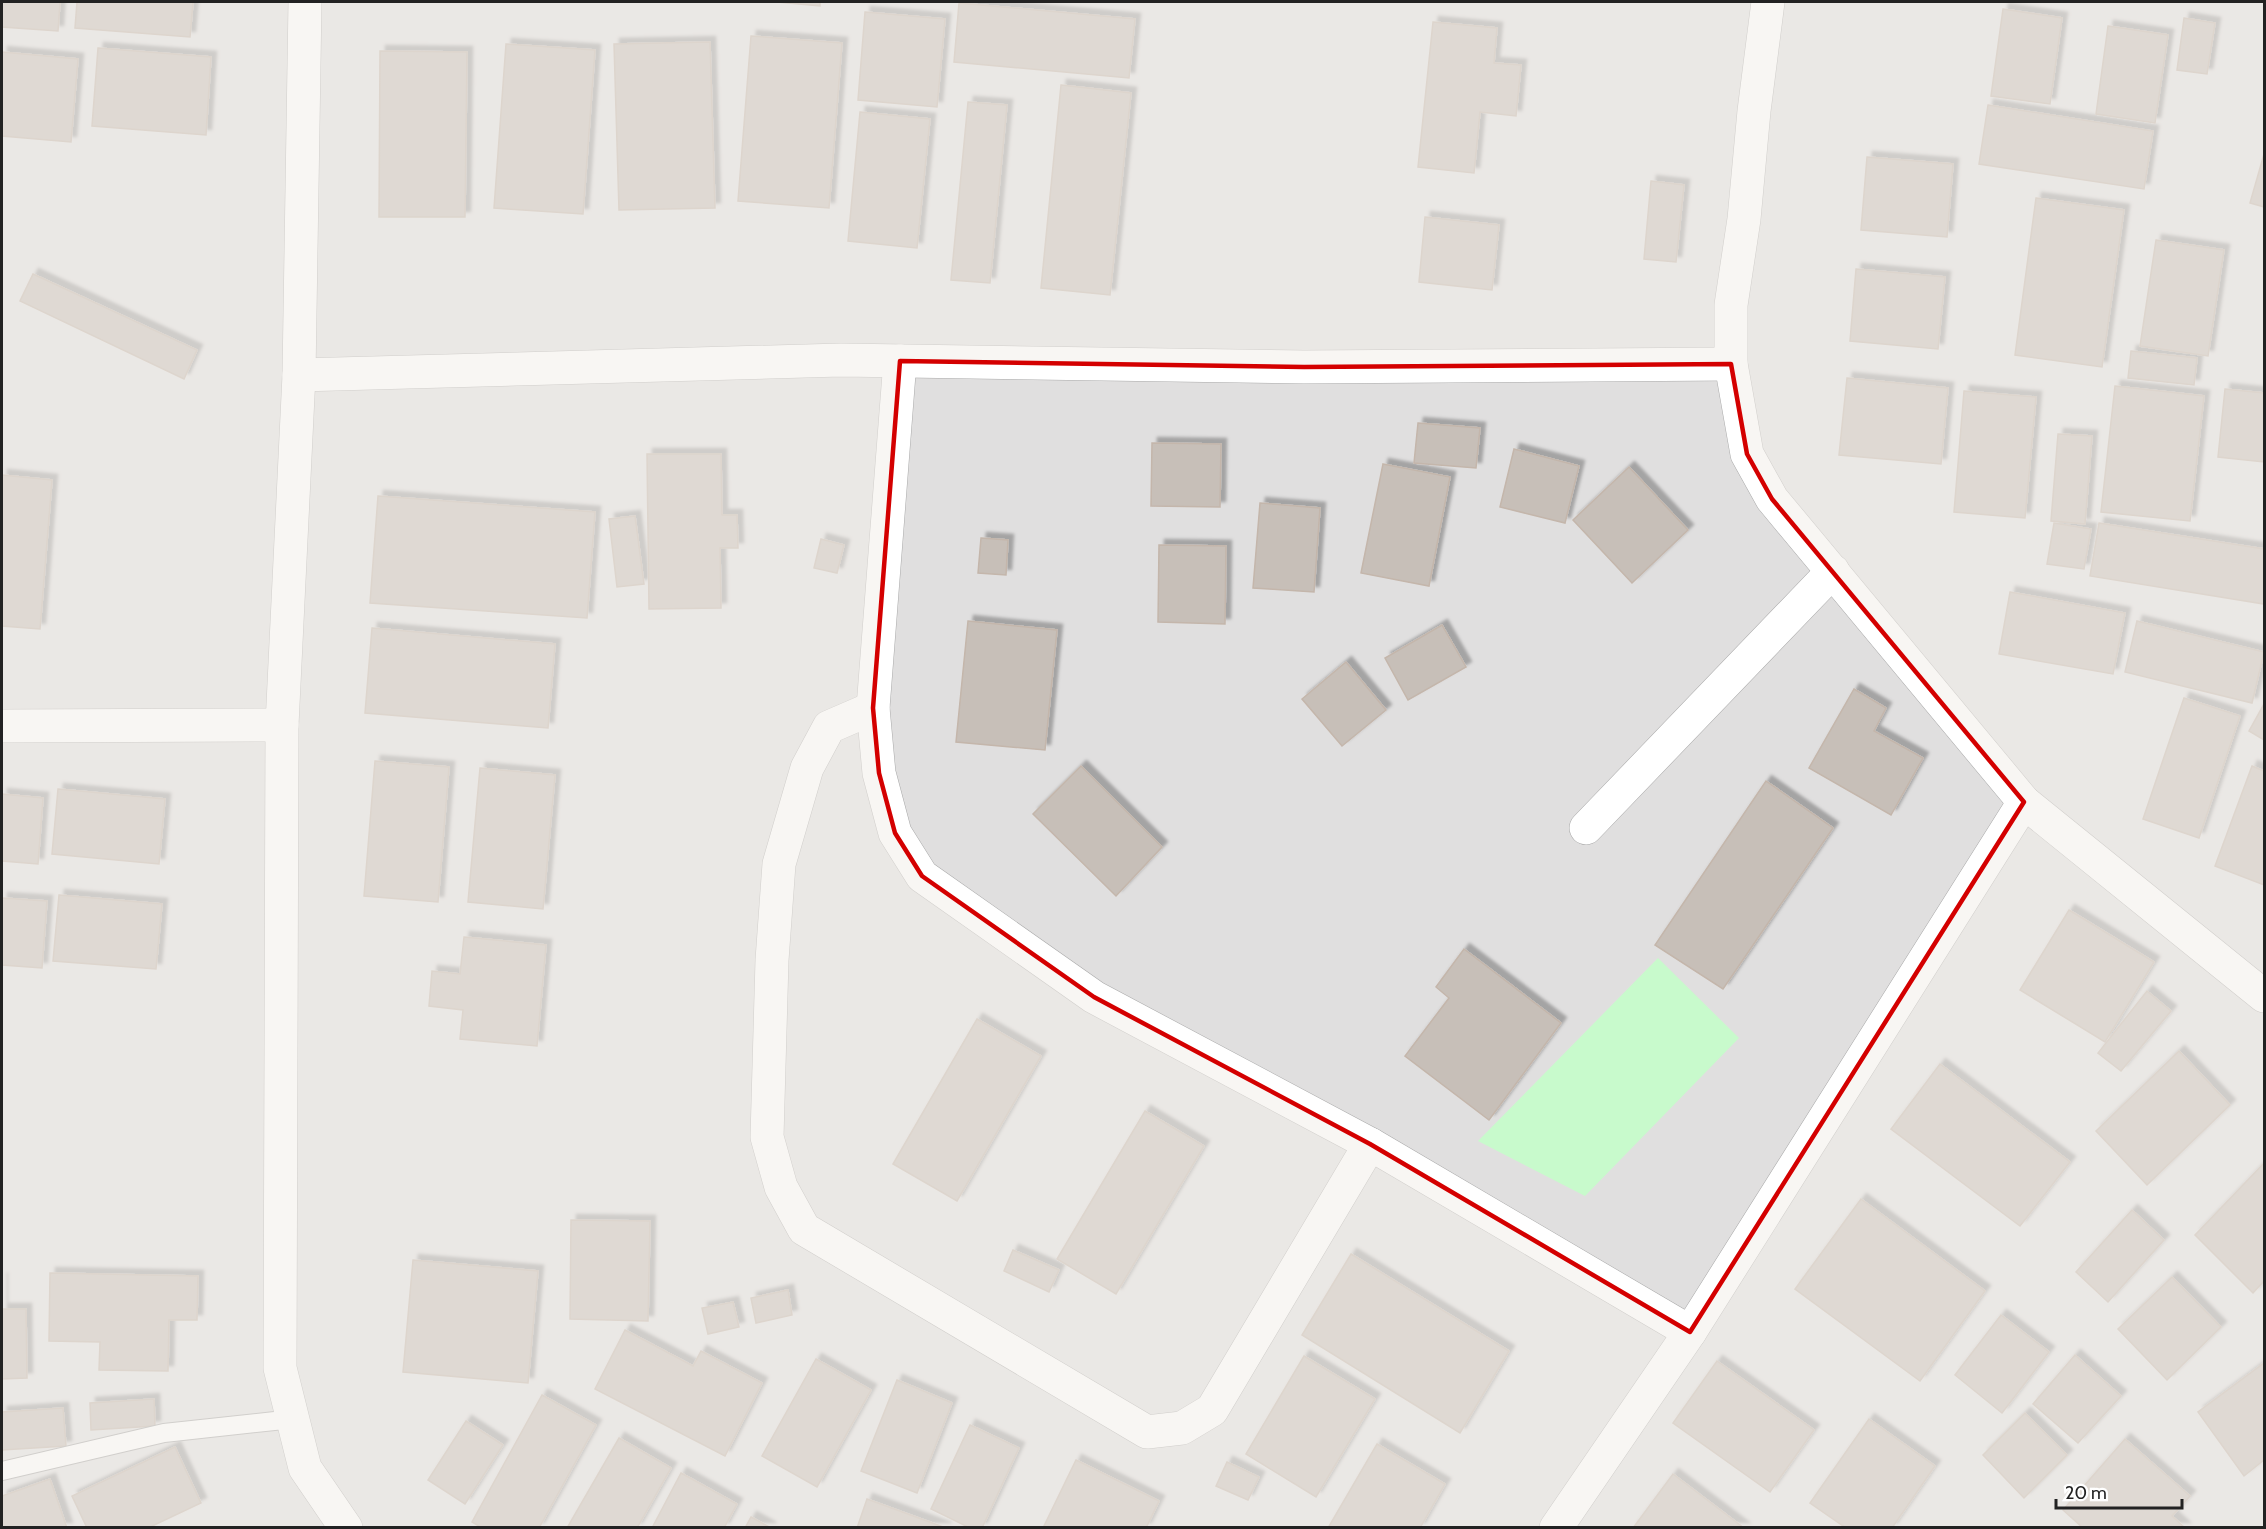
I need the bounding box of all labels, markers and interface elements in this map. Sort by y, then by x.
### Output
scale bar [2056,1472,2182,1510]
text: 20 m [2065,1482,2107,1504]

